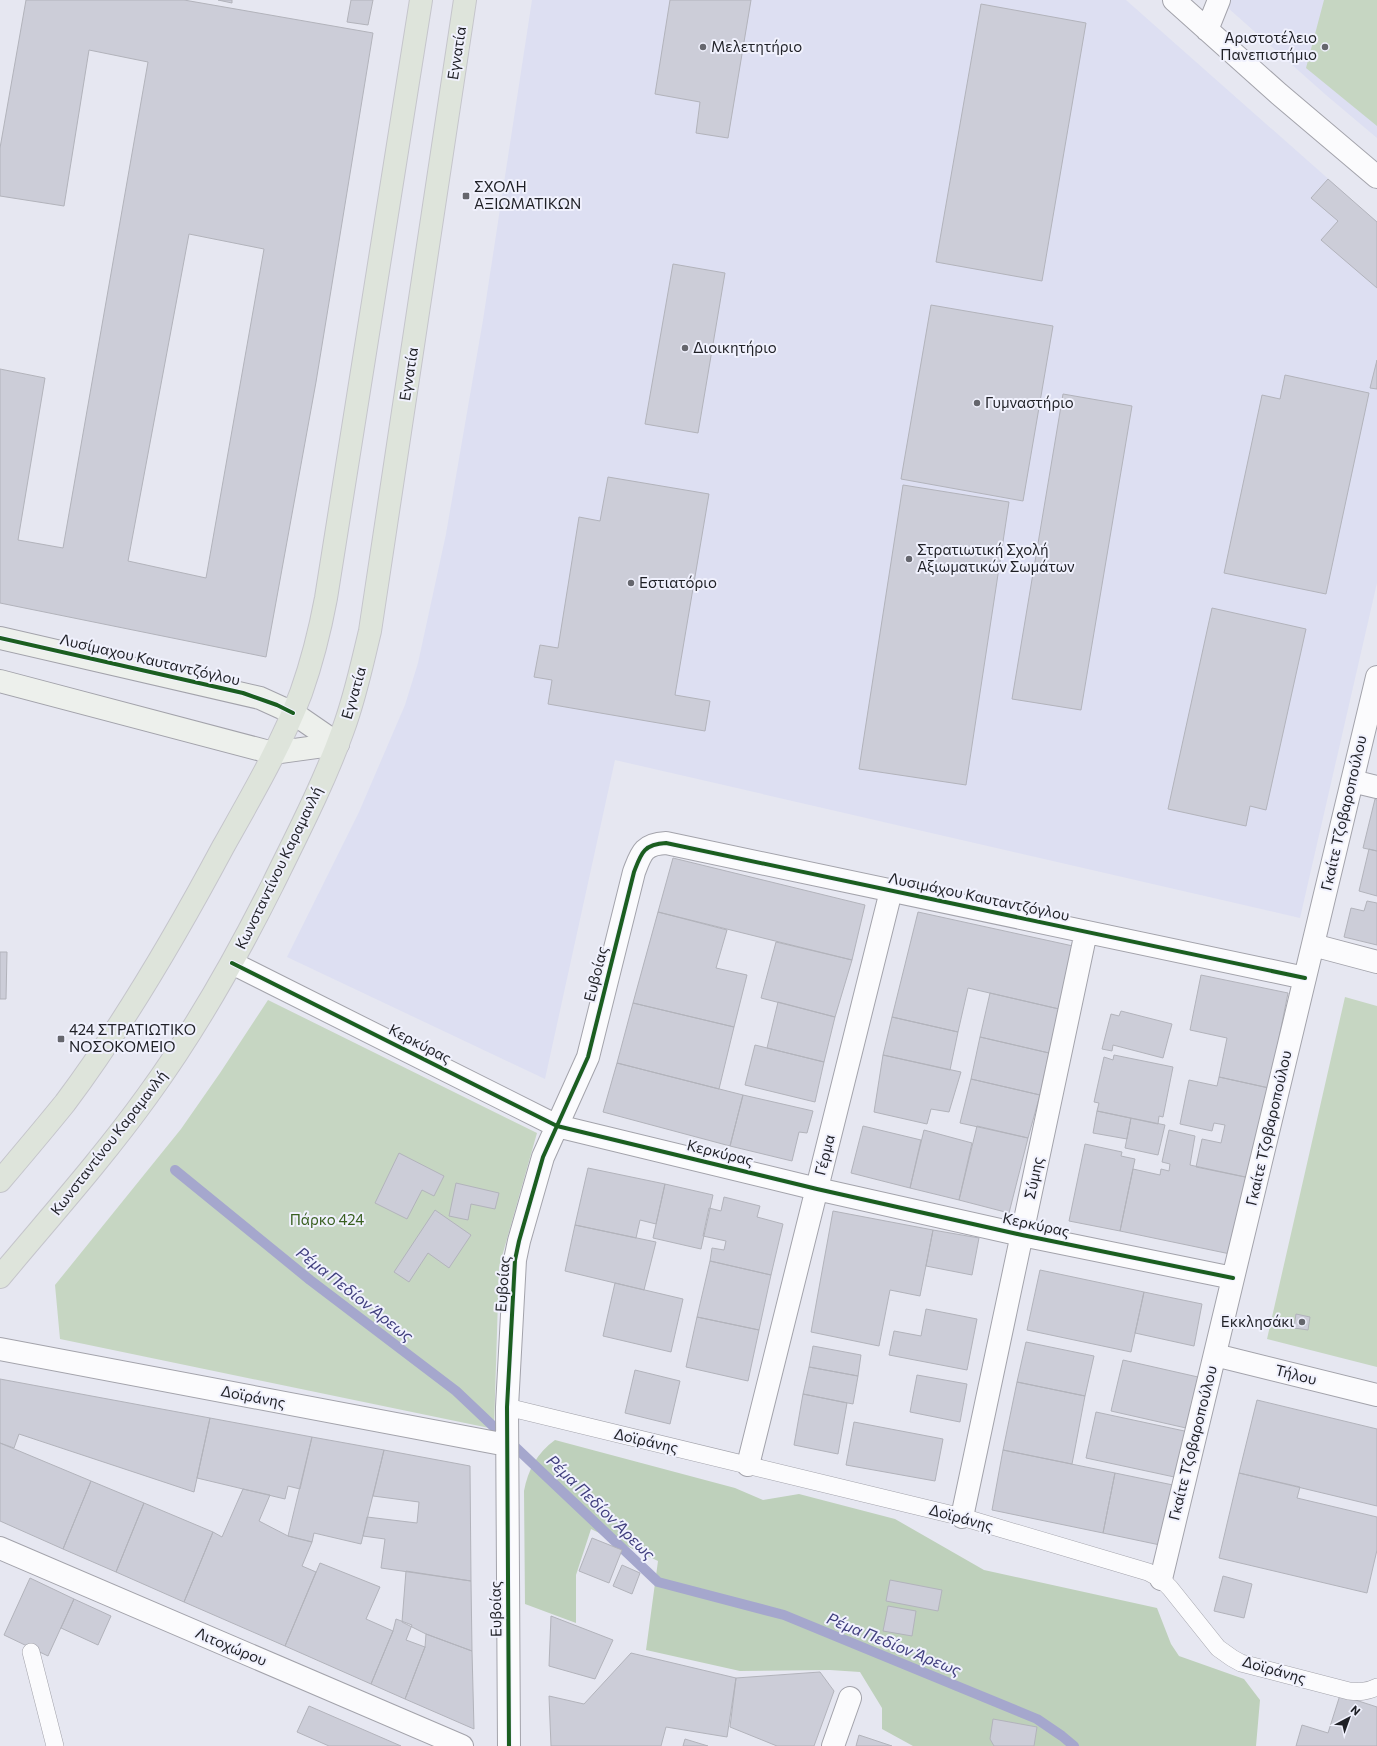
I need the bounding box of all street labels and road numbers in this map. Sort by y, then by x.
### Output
street label: Εγνατία [443,25,469,81]
street label: Εγνατία [395,346,421,402]
street label: Λυσίμαχου Καυταντζόγλου [58,630,242,689]
street label: Εγνατία [337,664,369,721]
street label: Γκαίτε Τζοβαροπούλου [1316,733,1370,892]
street label: Κωνσταντίνου Καραμανλή [231,783,325,952]
street label: Λυσιμάχου Καυταντζόγλου [887,868,1071,924]
street label: Ευβοίας [579,944,611,1003]
street label: Κερκύρας [386,1020,455,1067]
street label: Γκαίτε Τζοβαροπούλου [1241,1048,1295,1207]
street label: Κωνσταντίνου Καραμανλή [46,1066,170,1218]
street label: Γέρμα [810,1132,838,1177]
street label: Κερκύρας [685,1135,755,1169]
street label: Σύμης [1020,1155,1046,1201]
street label: Κερκύρας [1001,1208,1071,1240]
street label: Ευβοίας [491,1255,513,1313]
street label: Τήλου [1274,1360,1319,1388]
street label: Γκαίτε Τζοβαροπούλου [1164,1364,1220,1522]
street label: Δοϊράνης [219,1381,287,1411]
street label: Δοϊράνης [612,1424,680,1456]
street label: Δοϊράνης [927,1500,995,1534]
street label: Ευβοίας [486,1581,504,1637]
street label: Λιτοχώρου [193,1623,270,1669]
street label: Δοϊράνης [1240,1651,1308,1687]

